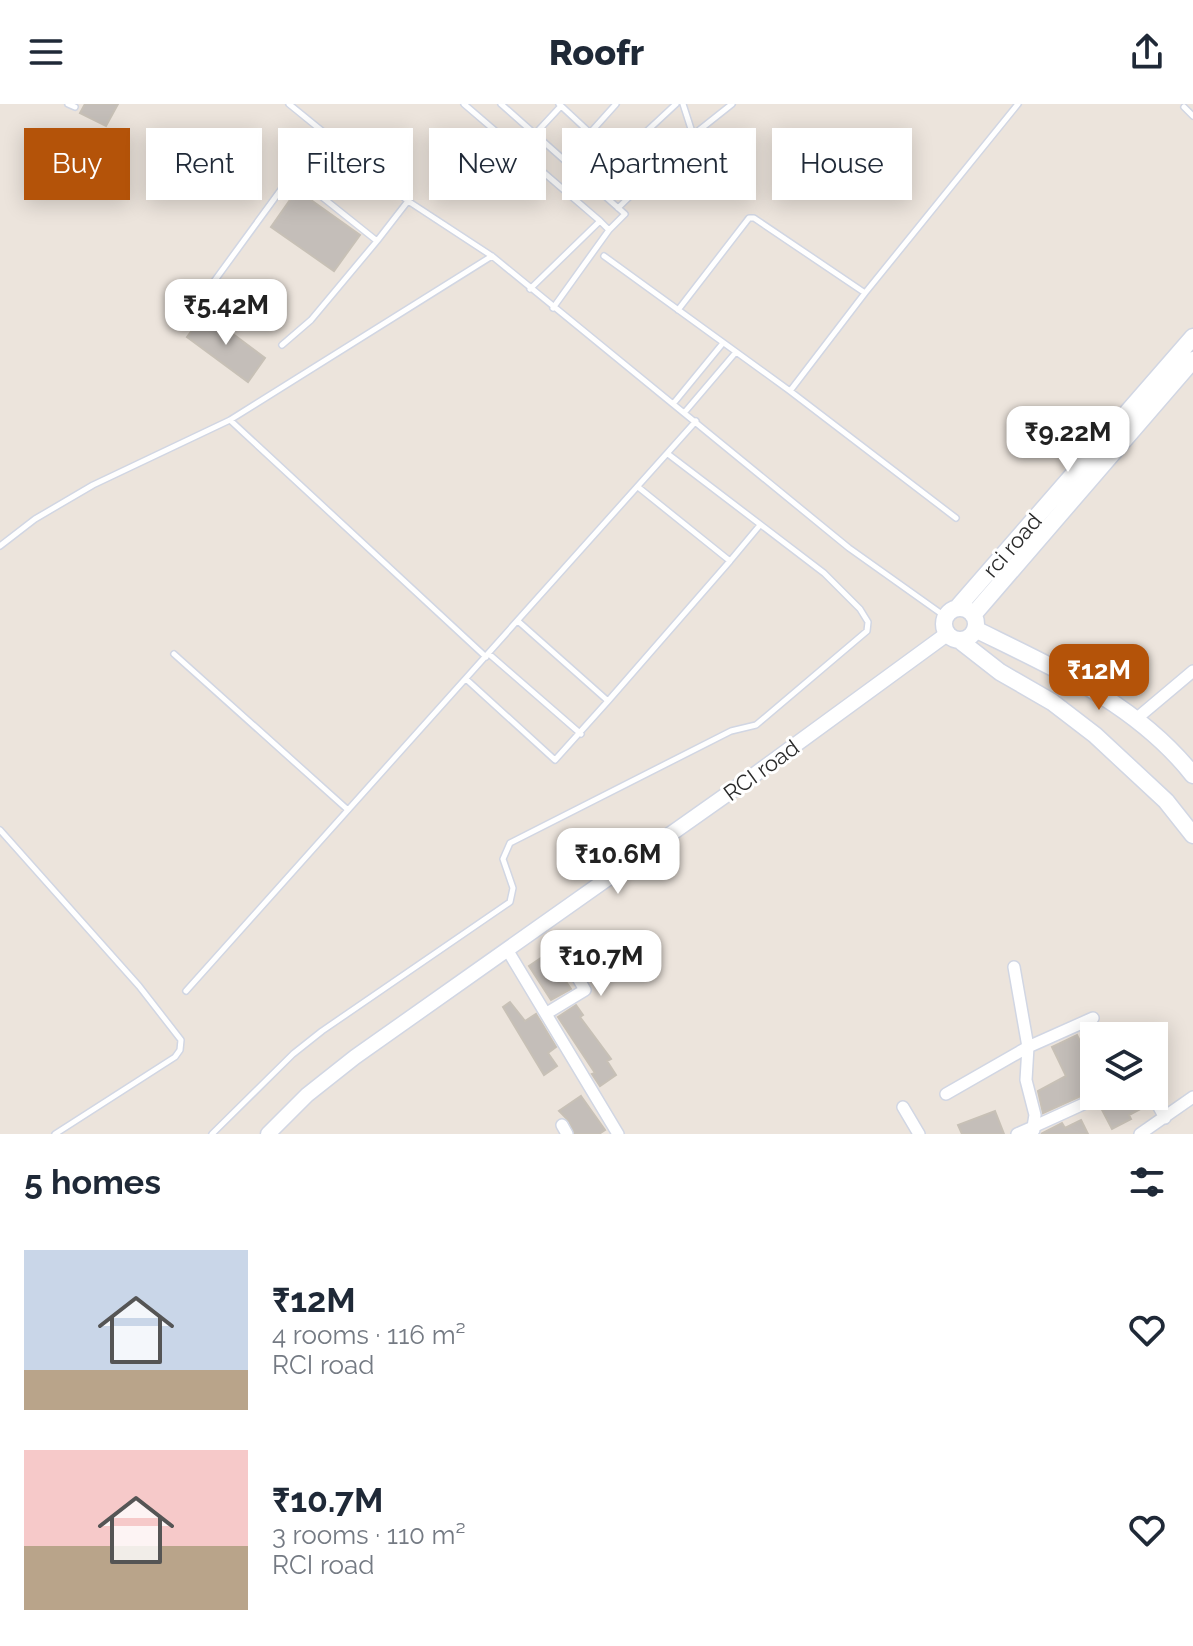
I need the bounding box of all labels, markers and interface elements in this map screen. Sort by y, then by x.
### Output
icon: menu [24,30,68,74]
icon: share [1125,30,1169,74]
text: Roofr [549,31,644,73]
chip: Buy [24,128,130,200]
chip: Rent [146,128,262,200]
chip: Filters [278,128,413,200]
chip: New [429,128,546,200]
chip: Apartment [562,128,756,200]
chip: House [772,128,912,200]
pin: ₹5.42M [161,279,291,347]
text: ₹5.42M [183,290,269,320]
pin: ₹9.22M [1003,406,1133,474]
text: ₹9.22M [1025,417,1111,447]
street label: rci road [977,508,1047,582]
pin: ₹12M [1052,644,1146,712]
text: ₹12M [1067,655,1131,685]
street label: RCI road [718,734,804,806]
pin: ₹10.6M [553,828,683,896]
text: ₹10.6M [575,839,661,869]
pin: ₹10.7M [536,930,666,998]
text: ₹10.7M [558,941,644,971]
map controls [1080,1022,1168,1110]
button: layers [1080,1022,1168,1110]
icon: filters [1125,1160,1169,1204]
text: 5 homes [24,1162,161,1202]
text: ₹12M [272,1280,356,1320]
icon: home [88,1282,184,1378]
icon: heart [1125,1308,1169,1352]
text: 4 rooms · 116 m² [272,1320,466,1350]
text: RCI road [272,1350,374,1380]
text: ₹10.7M [272,1480,383,1520]
icon: home [88,1482,184,1578]
icon: heart [1125,1508,1169,1552]
text: 3 rooms · 110 m² [272,1520,466,1550]
text: RCI road [272,1550,374,1580]

